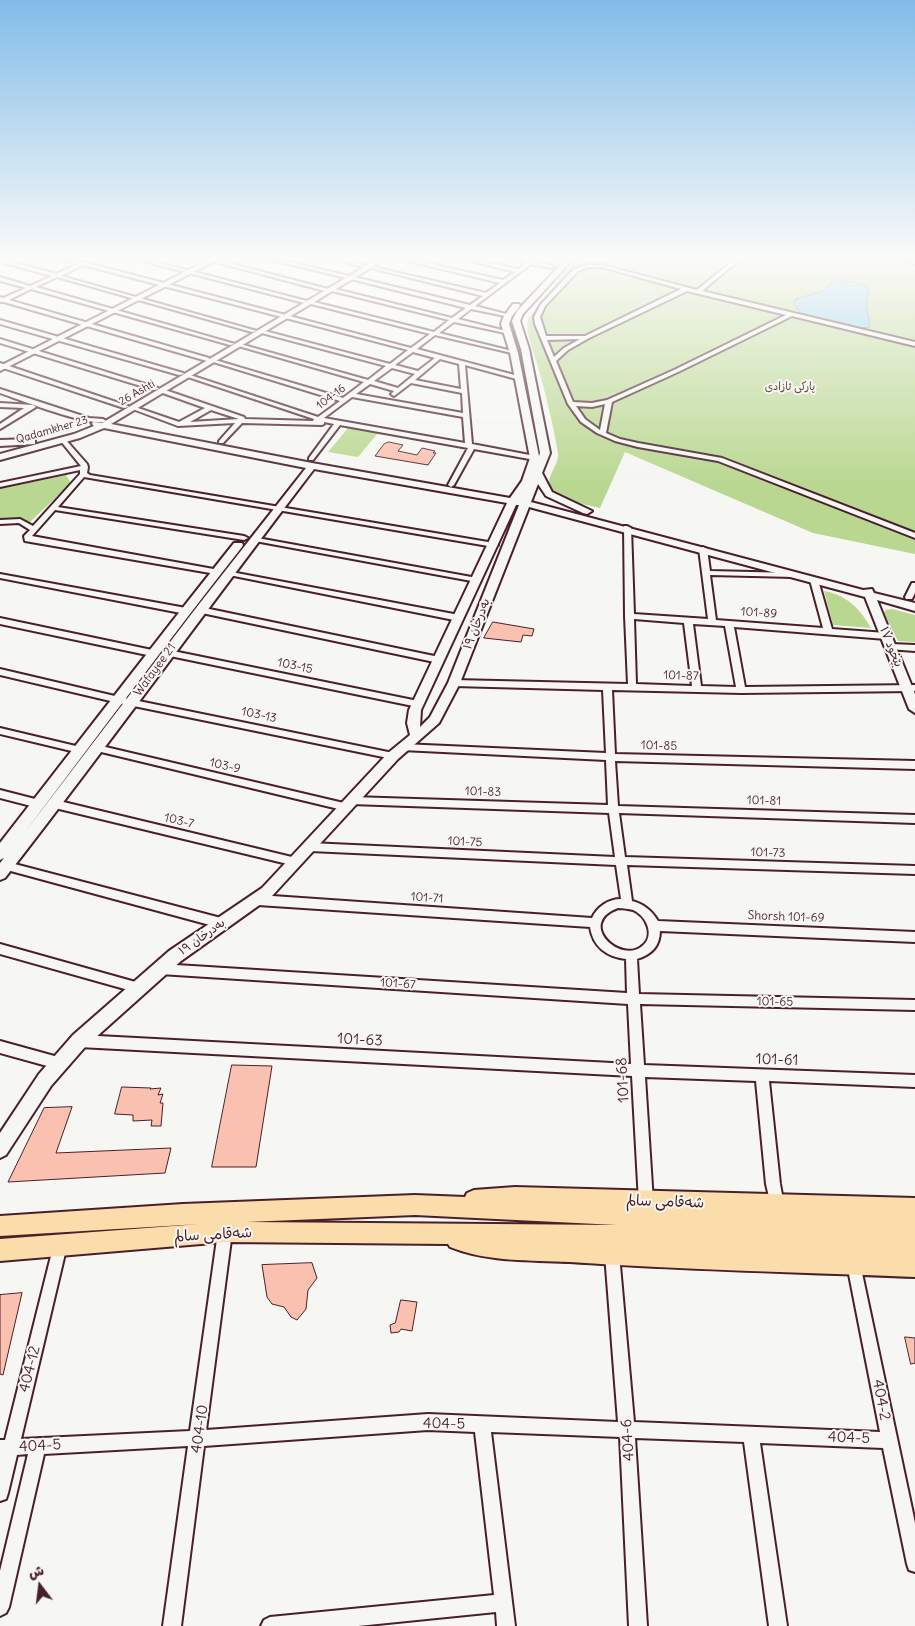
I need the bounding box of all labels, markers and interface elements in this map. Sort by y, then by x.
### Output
street label: 26 Ashti [117,377,157,409]
park label: پارکی ئازادی [765,380,815,394]
street label: 104-16 [314,382,348,412]
street label: Qadamkher 23 [15,413,89,447]
street label: بەدرخان ١٩ [461,596,493,652]
street label: 101-89 [740,605,778,621]
street label: بێخود ١٧ [876,625,906,669]
street label: Wafayee 21 [131,641,179,699]
street label: 103-15 [276,655,314,677]
street label: 101-87 [663,668,699,684]
street label: 103-13 [240,704,278,726]
street label: 101-85 [641,738,677,754]
street label: 103-9 [208,755,242,777]
street label: 101-83 [465,784,501,800]
street label: 101-81 [747,793,781,809]
street label: 103-7 [163,810,195,832]
street label: 101-75 [447,834,483,850]
street label: 101-73 [750,845,786,861]
street label: 101-71 [410,890,444,906]
street label: Shorsh 101-69 [747,908,825,926]
street label: بەدرخان ١٩ [176,916,228,958]
street label: 101-67 [380,976,416,992]
street label: 101-65 [757,994,793,1010]
street label: 101-63 [337,1030,383,1050]
street label: 101-61 [755,1050,799,1070]
street label: 101-68 [613,1057,633,1103]
street label: شەقامی سالم [625,1192,705,1212]
street label: شەقامی سالم [173,1224,253,1246]
street label: 404-12 [16,1344,44,1394]
street label: 404-2 [868,1378,894,1422]
street label: 404-10 [188,1404,212,1454]
street label: 404-5 [423,1415,465,1433]
street label: 404-6 [618,1418,638,1462]
street label: 404-5 [828,1428,870,1448]
street label: 404-5 [18,1436,62,1456]
north arrow [15,1561,65,1611]
text: ش [26,1561,46,1582]

